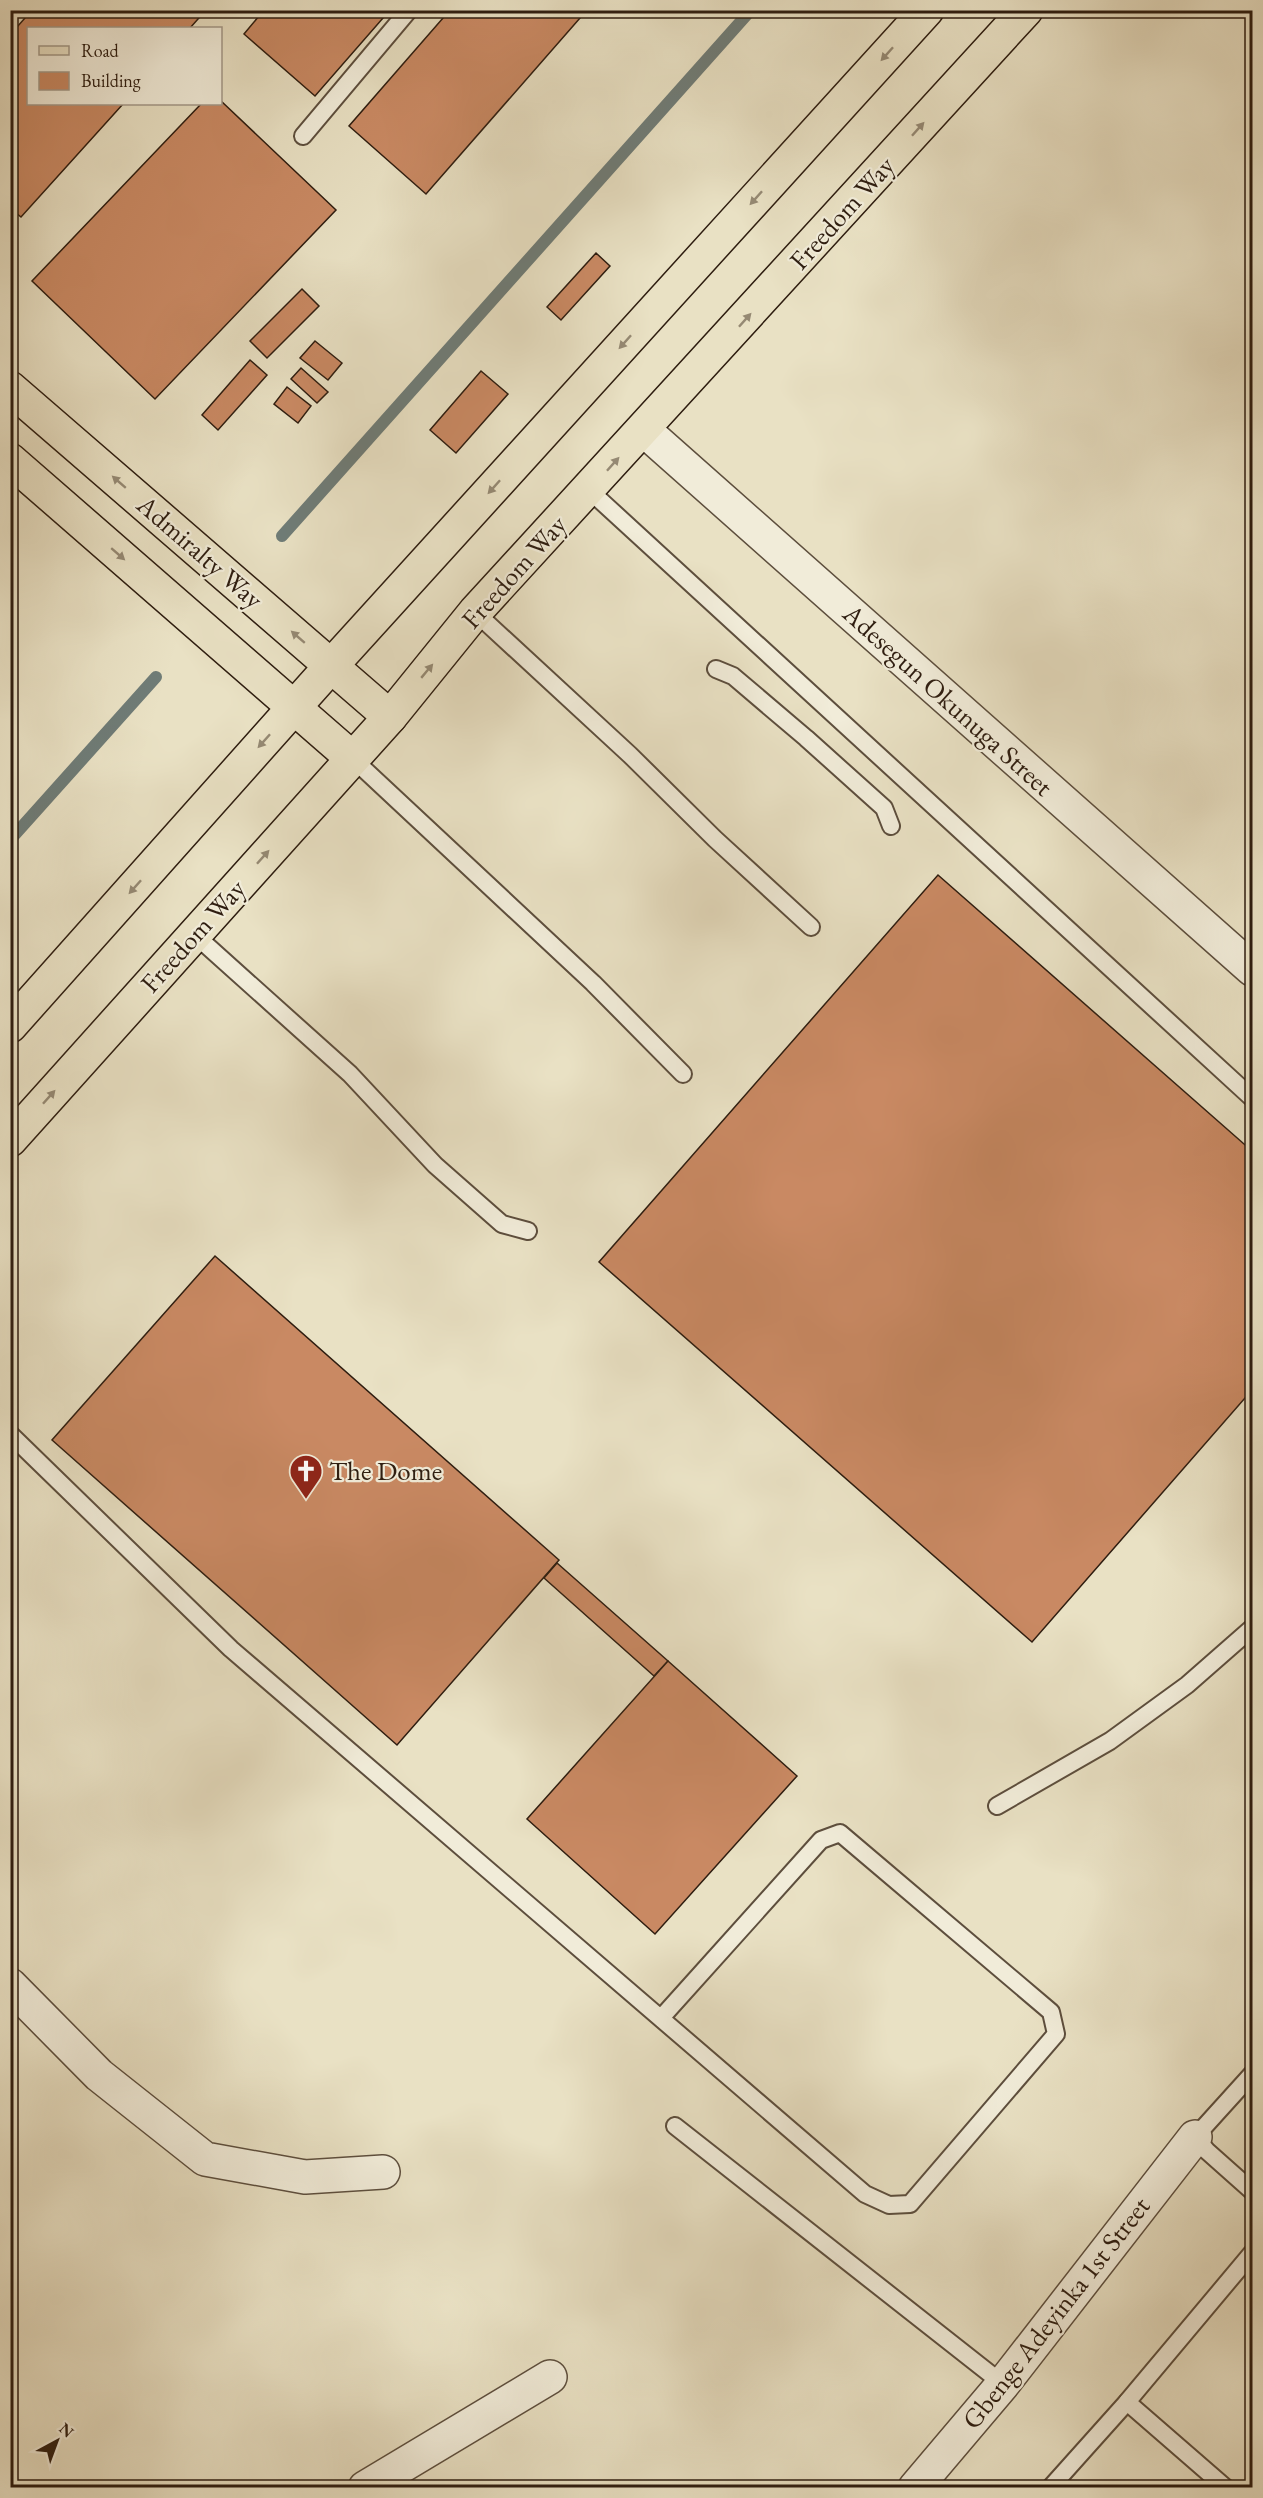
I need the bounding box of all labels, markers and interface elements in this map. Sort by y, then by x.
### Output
legend [27,27,222,105]
text: Road [81,39,120,62]
one-way arrow [881,46,894,61]
text: Building [81,69,141,92]
one-way arrow [911,122,924,137]
street label: Freedom Way [781,148,902,277]
one-way arrow [750,190,763,205]
one-way arrow [738,313,751,328]
one-way arrow [618,335,632,350]
one-way arrow [606,457,619,472]
one-way arrow [111,475,127,488]
one-way arrow [488,479,501,494]
street label: Admiralty Way [129,486,271,616]
street label: Freedom Way [453,507,574,636]
one-way arrow [110,547,125,560]
street label: Adesegun Okunuga Street [835,595,1061,804]
one-way arrow [291,631,306,644]
one-way arrow [420,664,433,679]
one-way arrow [258,733,271,748]
one-way arrow [256,850,269,865]
street label: Freedom Way [132,871,253,1000]
one-way arrow [128,879,142,894]
one-way arrow [42,1089,56,1104]
church icon: The Dome [288,1453,324,1500]
place label: The Dome [329,1453,442,1488]
street label: Gbenge Adeyinka 1st Street [954,2189,1158,2436]
north arrow [27,2411,87,2471]
text: N [55,2418,78,2442]

